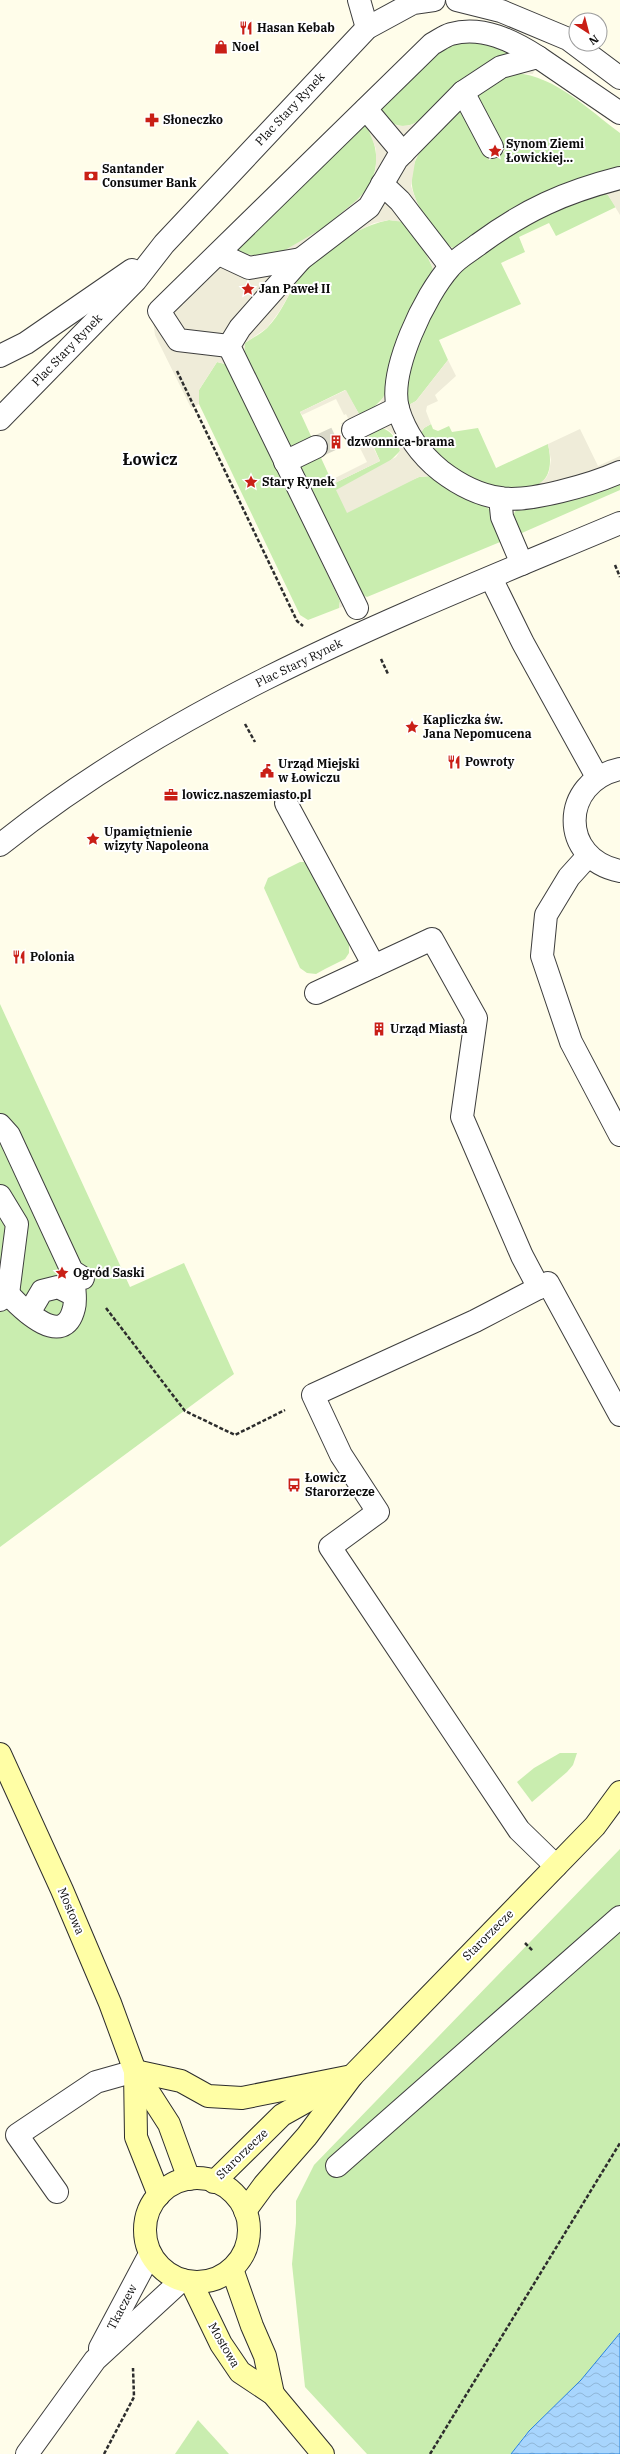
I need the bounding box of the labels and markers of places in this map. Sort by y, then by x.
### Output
restaurant icon: Hasan Kebab [238,20,254,36]
place label: Hasan Kebab [257,20,335,35]
shop icon: Noel [213,39,229,55]
place label: Noel [232,39,259,54]
pharmacy icon: Słoneczko [144,112,160,128]
place label: Słoneczko [163,112,223,127]
place label: Synom Ziemi Łowickiej... [506,136,584,165]
place icon: Synom Ziemi Łowickiej... [487,143,503,159]
place label: Santander Consumer Bank [102,161,197,190]
bank icon: Santander Consumer Bank [83,168,99,184]
place icon: Jan Paweł II [240,281,256,297]
place label: Jan Paweł II [259,281,331,296]
building icon: dzwonnica-brama [328,434,344,450]
place label: dzwonnica-brama [347,434,455,449]
place icon: Stary Rynek [243,474,259,490]
place label: Stary Rynek [262,474,335,489]
place label: Kapliczka św. Jana Nepomucena [423,712,532,741]
place icon: Kapliczka św. Jana Nepomucena [404,719,420,735]
restaurant icon: Powroty [446,754,462,770]
place label: Powroty [465,754,514,769]
place label: Urząd Miejski w Łowiczu [278,756,360,785]
public building icon: Urząd Miejski w Łowiczu [259,763,275,779]
office icon: lowicz.naszemiasto.pl [163,787,179,803]
place label: lowicz.naszemiasto.pl [182,787,311,802]
place label: Upamiętnienie wizyty Napoleona [104,824,209,853]
place icon: Upamiętnienie wizyty Napoleona [85,831,101,847]
restaurant icon: Polonia [11,949,27,965]
place label: Polonia [30,949,75,964]
building icon: Urząd Miasta [371,1021,387,1037]
place label: Urząd Miasta [390,1021,468,1036]
place icon: Ogród Saski [54,1265,70,1281]
place label: Ogród Saski [73,1265,144,1280]
place label: Łowicz Starorzecze [305,1470,375,1499]
bus stop icon: Łowicz Starorzecze [286,1477,302,1493]

